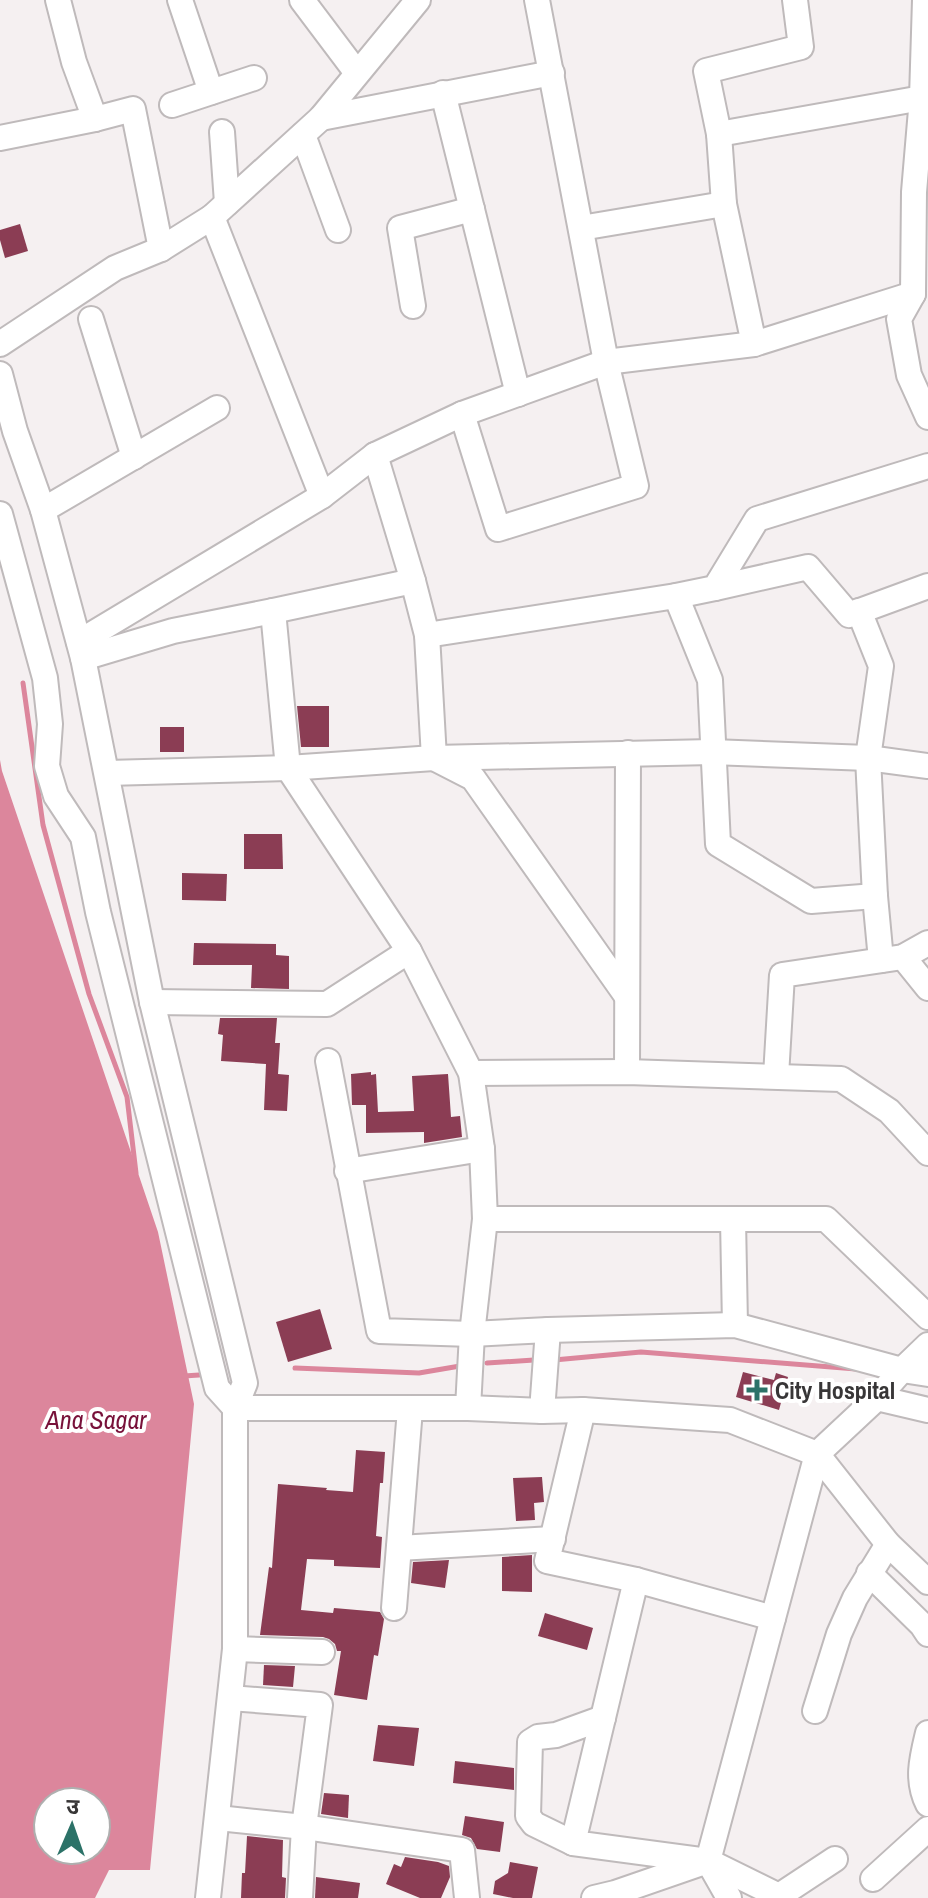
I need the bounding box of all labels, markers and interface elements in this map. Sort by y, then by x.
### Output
place label: City Hospital [775,1374,895,1406]
marker: City Hospital [746,1379,768,1401]
water label: Ana Sagar [45,1402,147,1437]
north arrow [32,1786,112,1866]
text: उ [66,1791,81,1821]

